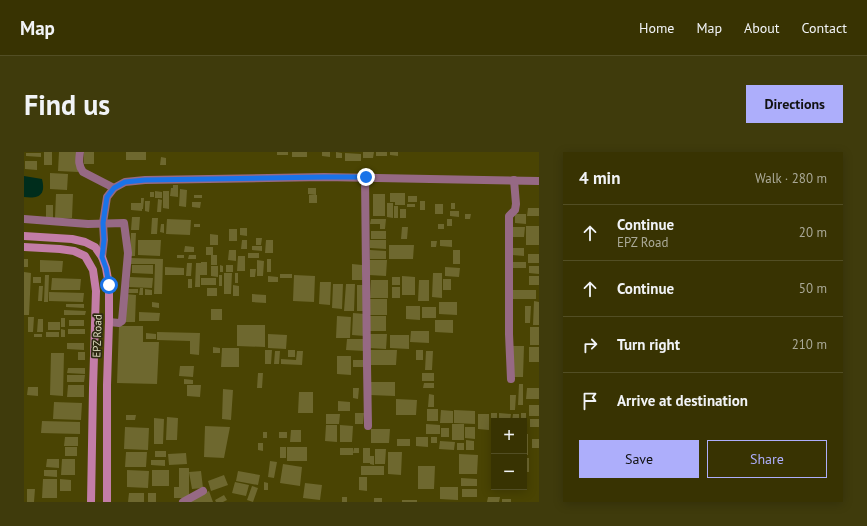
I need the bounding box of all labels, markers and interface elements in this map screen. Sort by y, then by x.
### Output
text: Map [20,16,55,40]
text: Home [639,19,674,37]
text: Map [696,19,722,37]
text: About [744,19,780,37]
text: Contact [802,19,847,37]
button: Directions [746,85,843,123]
text: Find us [24,86,110,123]
text: 4 min [579,167,620,189]
route end [357,168,375,186]
text: Walk · 280 m [755,170,827,187]
text: Continue [617,215,674,234]
icon: ahead [579,222,601,244]
text: 20 m [799,224,827,241]
text: EPZ Road [617,234,668,251]
route start [100,276,118,294]
icon: ahead [579,278,601,300]
text: Continue [617,279,674,298]
text: 50 m [799,280,827,297]
street label: EPZ Road [89,314,105,358]
icon: right [579,334,601,356]
text: Turn right [617,335,680,354]
text: 210 m [792,336,827,353]
icon: arrive [579,390,601,412]
text: Arrive at destination [617,391,748,410]
map controls [491,418,527,490]
button: + [491,418,527,454]
button: Save [579,440,699,478]
button: Share [707,440,827,478]
button: − [491,454,527,490]

